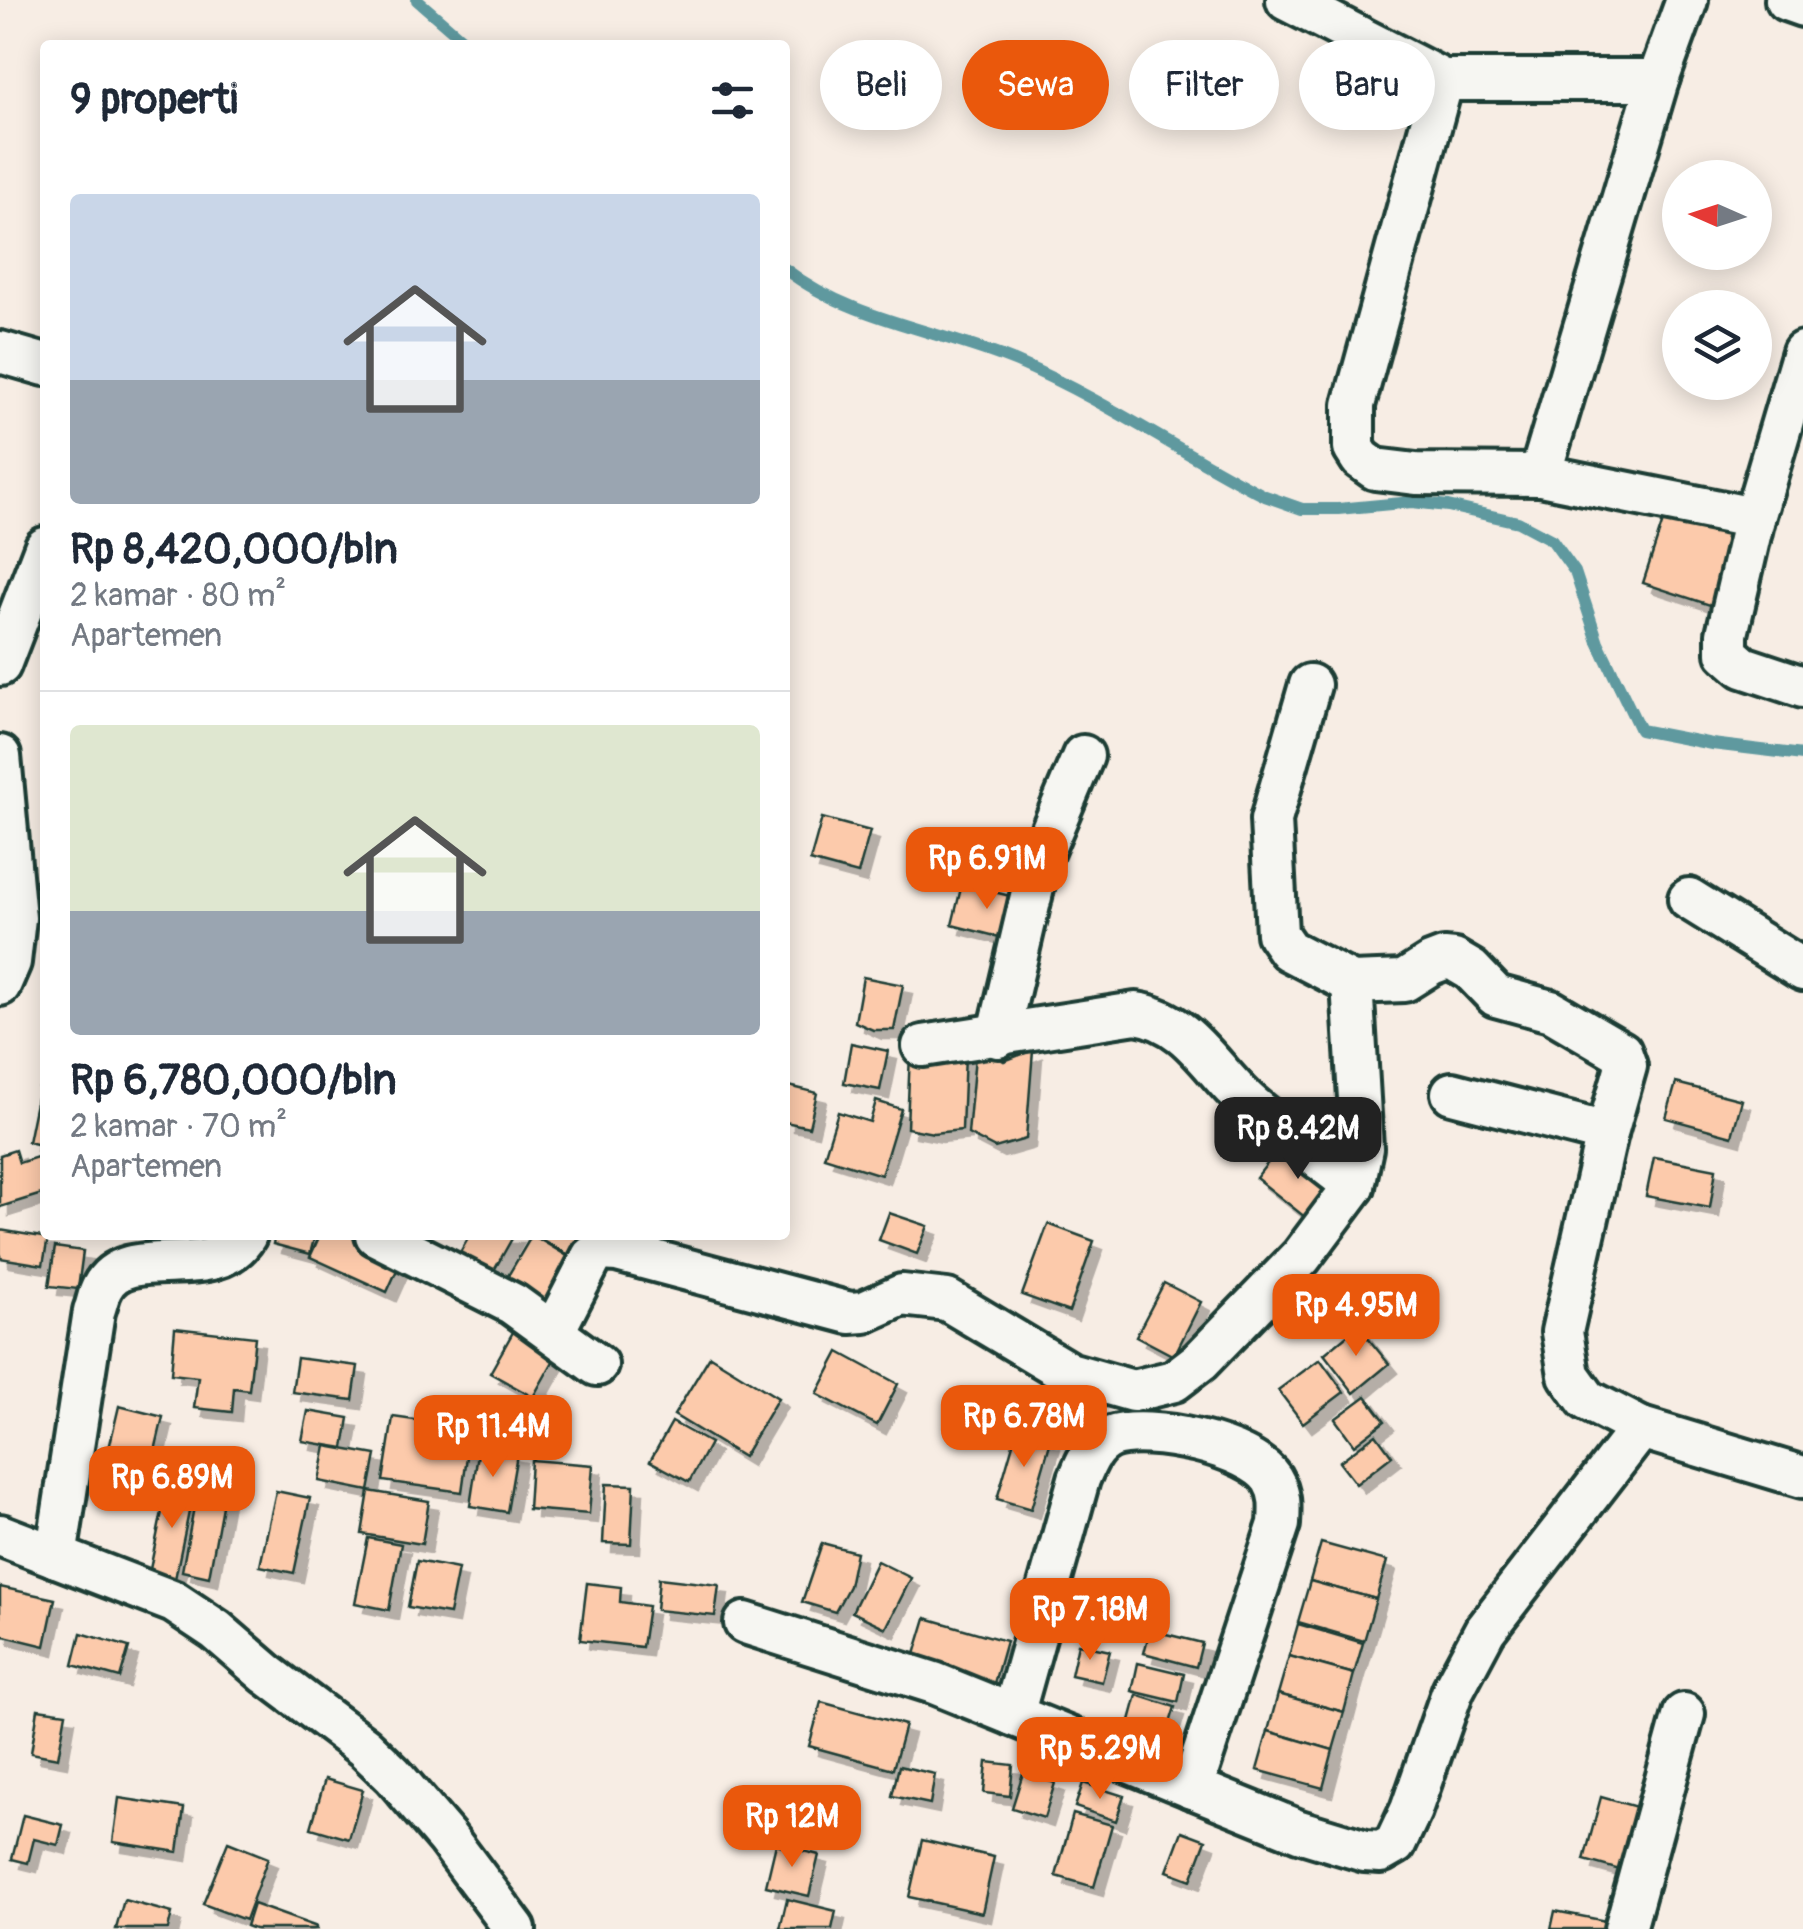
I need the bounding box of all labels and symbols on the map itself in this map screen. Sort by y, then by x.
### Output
north arrow [1662,160,1772,270]
pin: Rp 6.91M [884,827,1090,912]
pin: Rp 8.42M [1195,1097,1401,1182]
pin: Rp 4.95M [1253,1274,1459,1359]
pin: Rp 6.78M [921,1385,1127,1470]
pin: Rp 11.4M [390,1395,596,1480]
pin: Rp 6.89M [69,1446,275,1531]
pin: Rp 7.18M [987,1578,1193,1663]
pin: Rp 5.29M [997,1717,1203,1802]
pin: Rp 12M [711,1785,873,1870]

